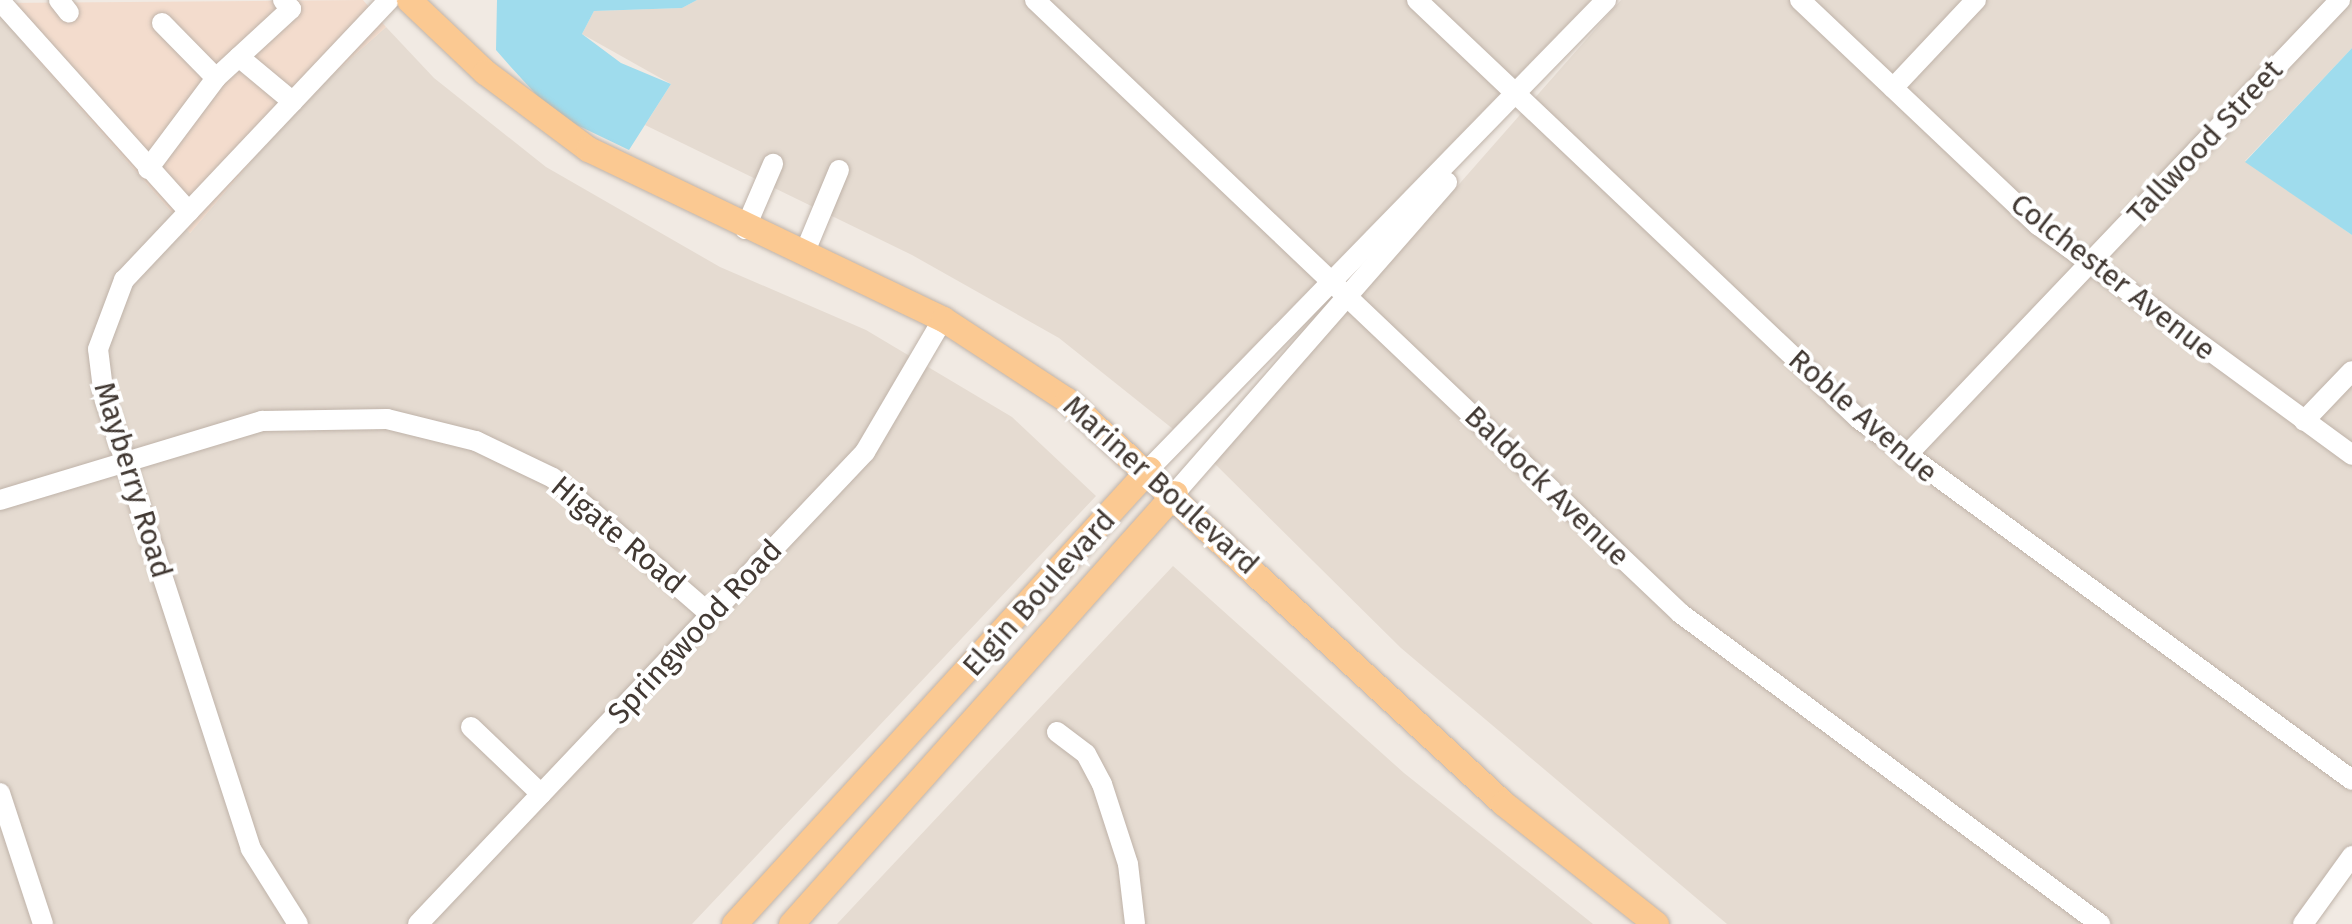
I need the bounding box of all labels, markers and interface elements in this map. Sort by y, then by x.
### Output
street label: Tallwood Street [2120,52,2290,232]
street label: Colchester Avenue [2003,186,2223,368]
street label: Roble Avenue [1781,342,1945,490]
street label: Mayberry Road [86,378,180,582]
street label: Mariner Boulevard [1056,388,1266,582]
street label: Baldock Avenue [1457,398,1637,574]
street label: Higate Road [544,468,692,602]
street label: Elgin Boulevard [955,502,1123,684]
street label: Springwood Road [600,532,790,732]

